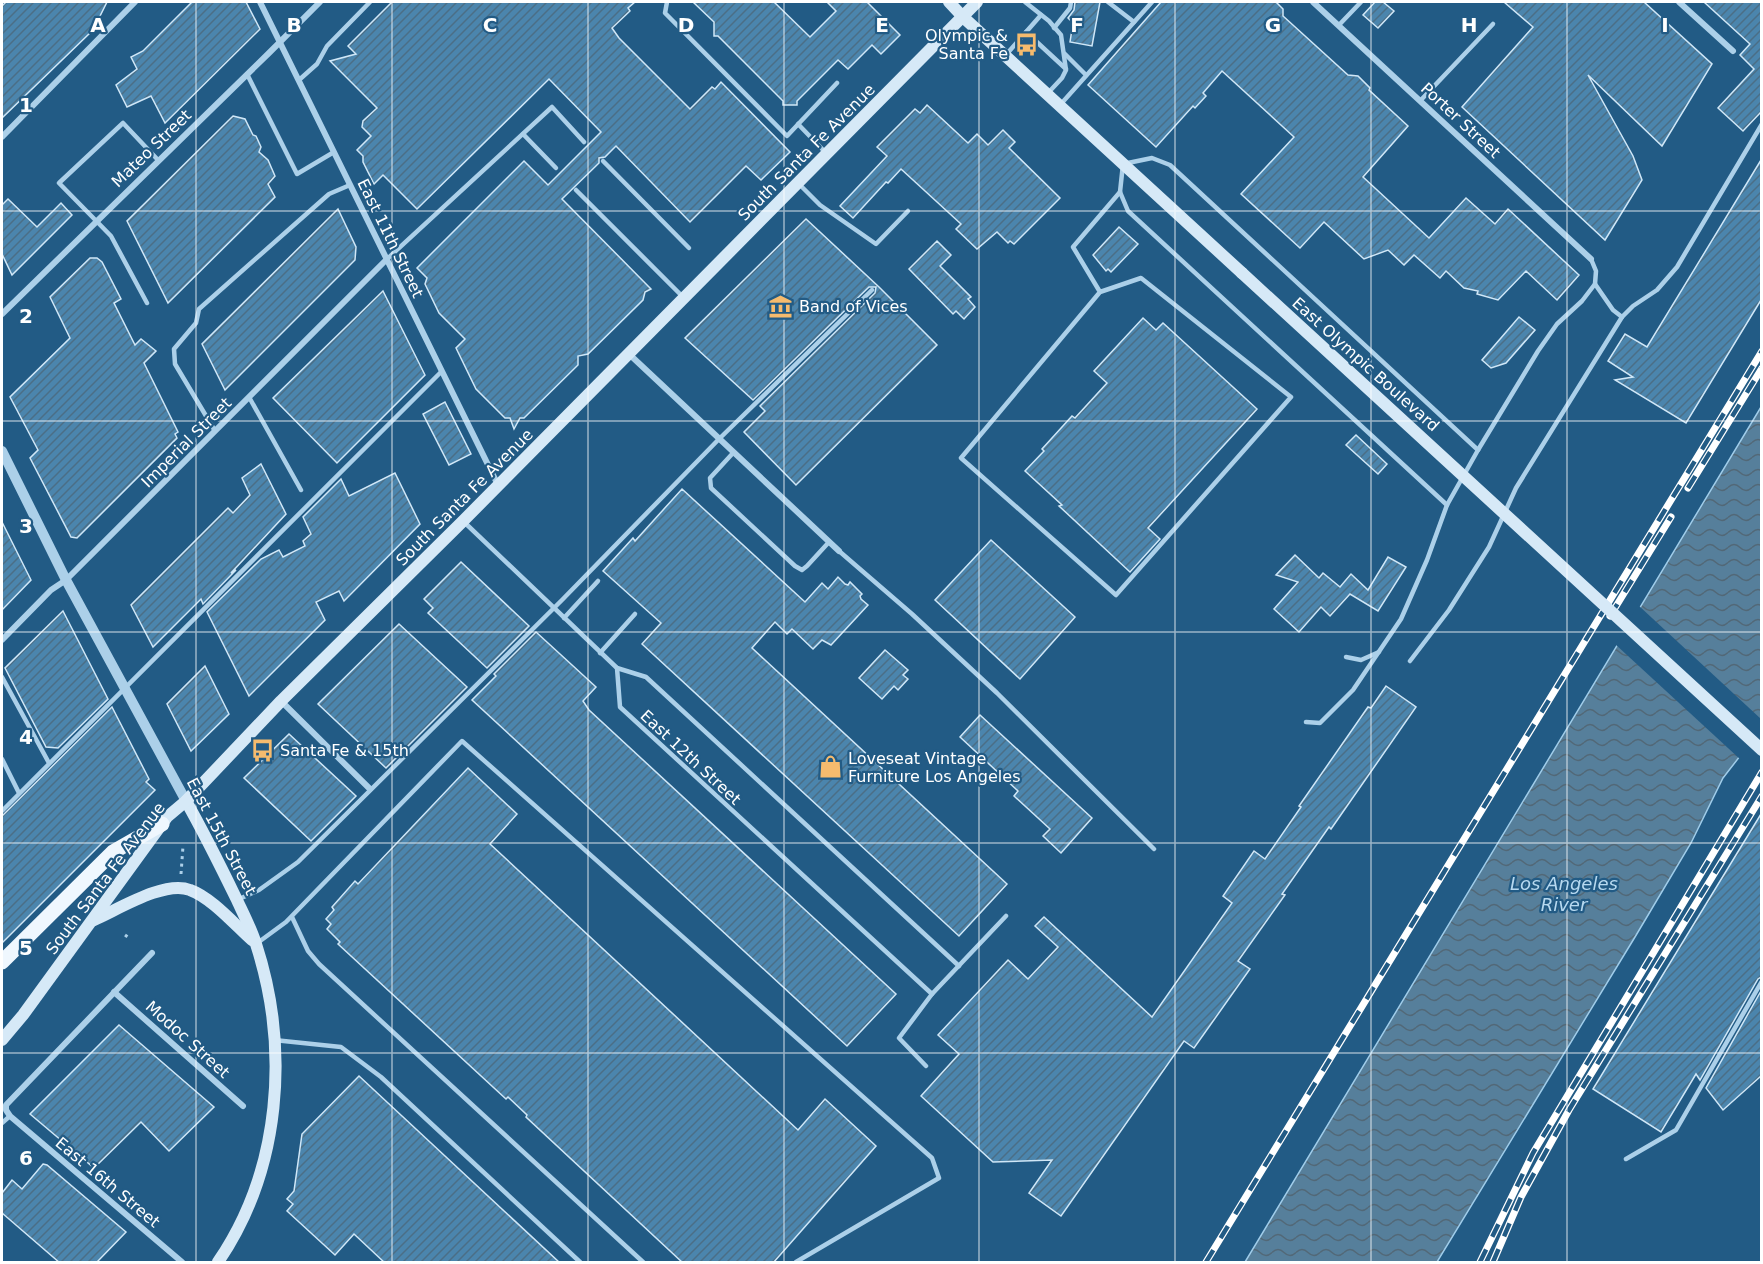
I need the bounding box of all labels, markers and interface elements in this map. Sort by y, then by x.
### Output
text: A [90,13,106,37]
text: B [286,13,302,37]
text: C [483,13,497,37]
text: D [678,13,694,37]
text: E [875,13,889,37]
text: F [1070,13,1084,37]
text: G [1265,13,1281,37]
text: H [1461,13,1477,37]
text: I [1661,13,1669,37]
place label: Olympic & Santa Fe [925,26,1008,63]
bus stop icon: Olympic & Santa Fe [1013,31,1039,57]
street label: Porter Street [1417,79,1504,162]
street label: South Santa Fe Avenue [734,80,879,225]
text: 1 [19,93,33,117]
street label: Mateo Street [108,106,195,191]
street label: East 11th Street [353,176,428,301]
museum icon: Band of Vices [768,293,794,319]
street label: East Olympic Boulevard [1288,293,1443,435]
place label: Band of Vices [799,297,908,316]
text: 2 [19,304,33,328]
street label: Imperial Street [137,393,235,491]
street label: South Santa Fe Avenue [392,425,537,570]
text: 3 [19,514,33,538]
street label: East 12th Street [637,706,745,809]
text: 4 [19,725,33,749]
bus stop icon: Santa Fe & 15th [249,737,275,763]
place label: Santa Fe & 15th [280,741,409,760]
place label: Loveseat Vintage Furniture Los Angeles [848,749,1020,786]
shop icon: Loveseat Vintage Furniture Los Angeles [817,754,843,780]
street label: East 15th Street [183,774,260,898]
street label: South Santa Fe Avenue [42,798,169,958]
water label: Los Angeles River [1510,873,1618,915]
text: 5 [19,936,33,960]
street label: Modoc Street [142,997,233,1082]
street label: East 16th Street [52,1133,164,1231]
text: 6 [19,1146,33,1170]

